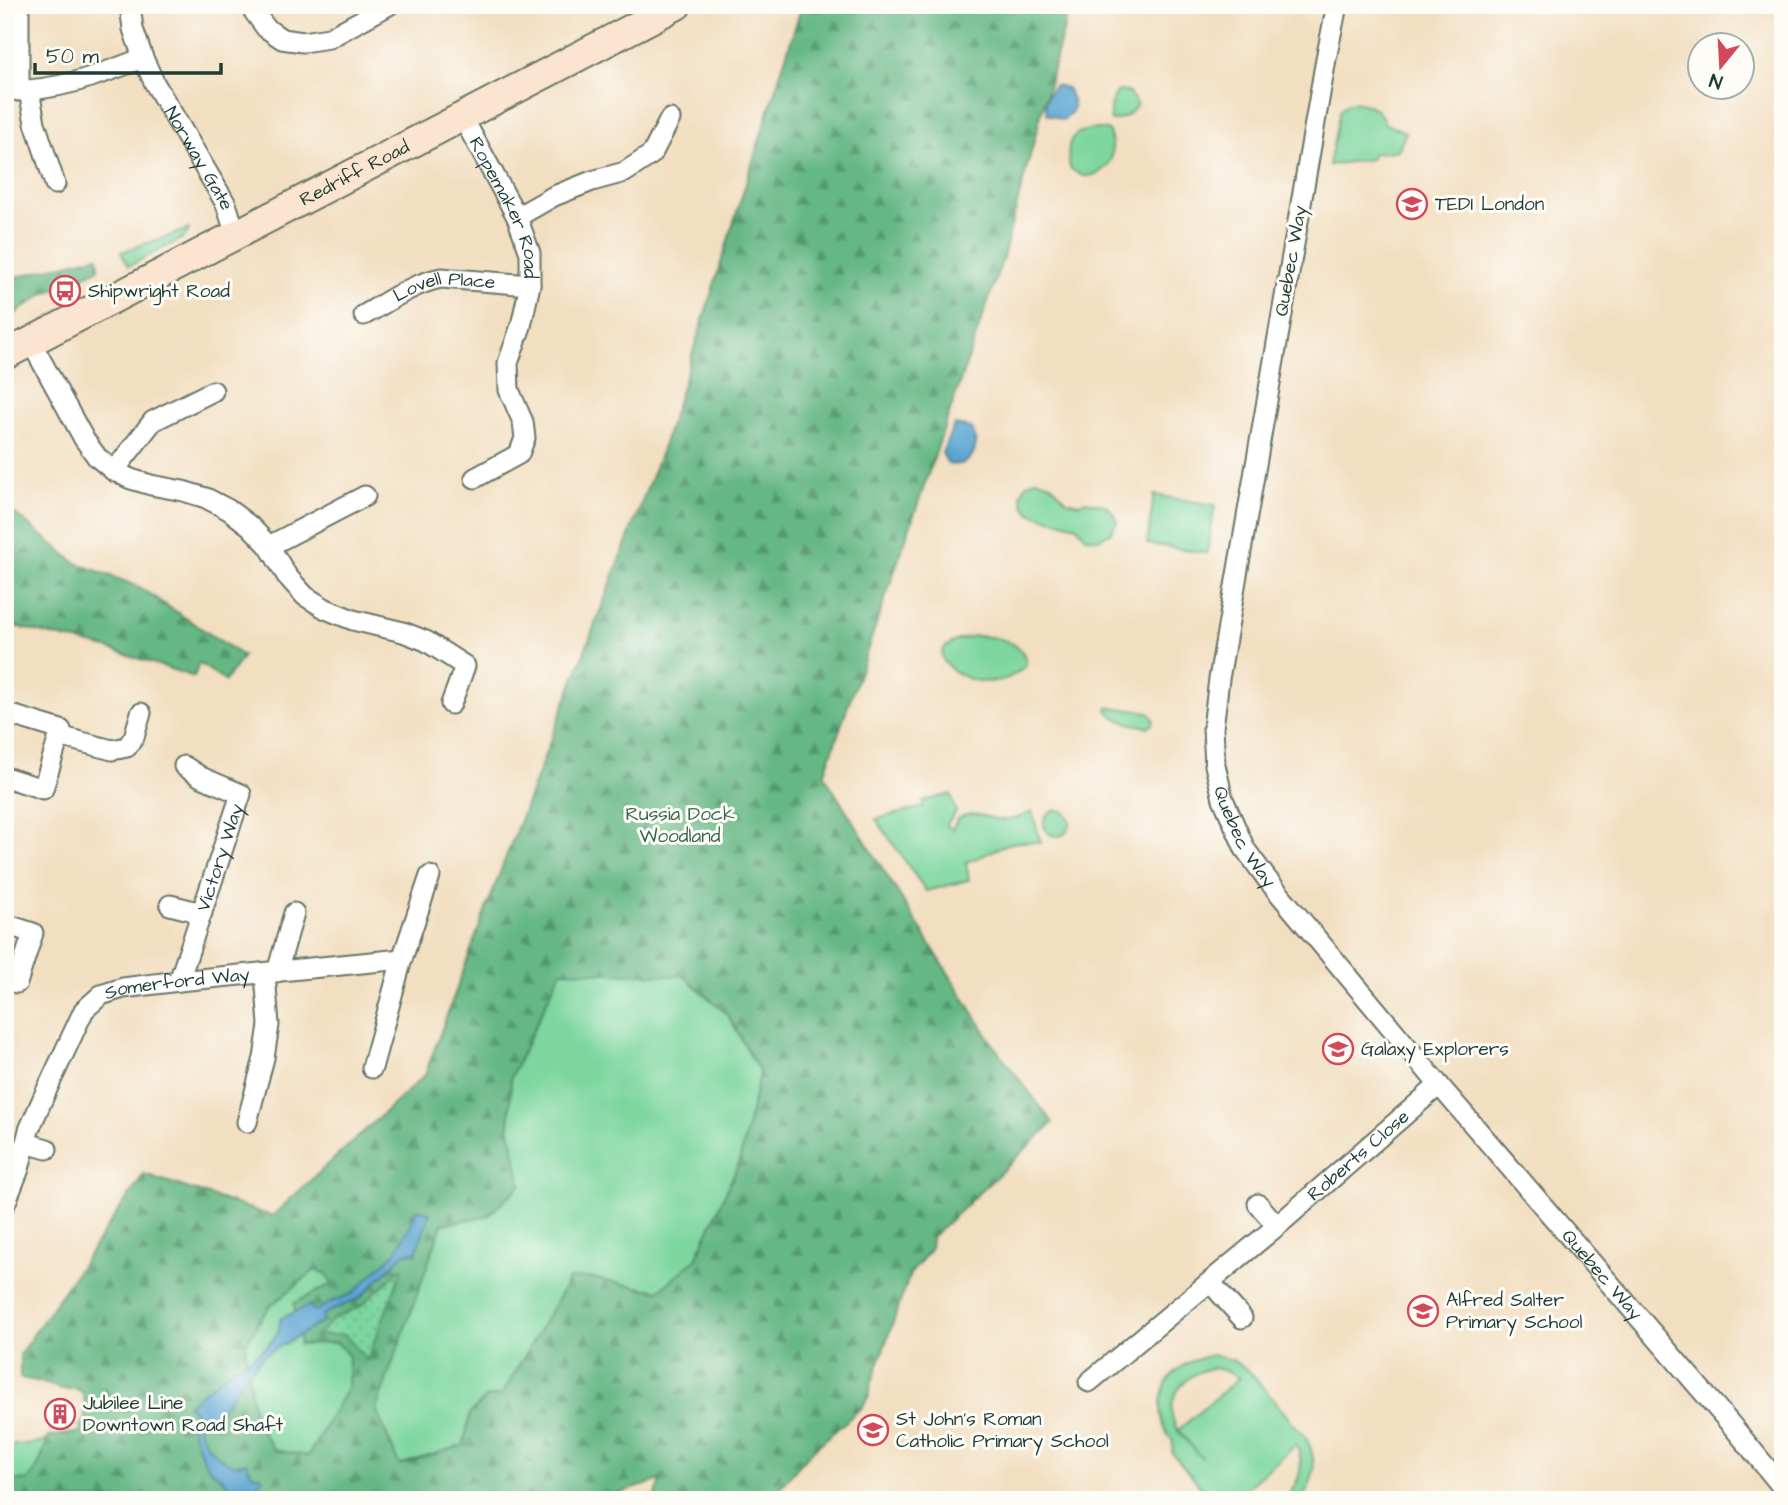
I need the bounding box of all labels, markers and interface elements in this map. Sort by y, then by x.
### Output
scale bar [35,32,220,76]
north arrow [1686,32,1756,102]
text: 50 m [46,42,100,71]
text: N [1706,66,1726,95]
street label: Norway Gate [158,101,241,213]
street label: Ropemaker Road [462,132,544,279]
street label: Redriff Road [295,133,414,213]
school or university icon: TEDI London [1395,187,1429,221]
place label: TEDI London [1435,191,1544,218]
street label: Quebec Way [1268,203,1315,319]
street label: Lovell Place [388,265,496,309]
bus stop icon: Shipwright Road [48,274,82,308]
place label: Shipwright Road [88,278,230,306]
street label: Quebec Way [1207,784,1283,895]
street label: Victory Way [190,800,251,915]
park label: Russia Dock Woodland [625,801,735,850]
street label: Somerford Way [101,961,252,1007]
school or university icon: Galaxy Explorers [1321,1032,1355,1066]
place label: Galaxy Explorers [1361,1036,1509,1064]
street label: Roberts Close [1301,1103,1415,1207]
street label: Quebec Way [1555,1223,1649,1327]
place label: Alfred Salter Primary School [1446,1287,1582,1337]
school or university icon: Alfred Salter Primary School [1406,1294,1440,1328]
place label: Jubilee Line Downtown Road Shaft [83,1390,284,1439]
building icon: Jubilee Line Downtown Road Shaft [43,1397,77,1431]
place label: St John's Roman Catholic Primary School [896,1406,1109,1456]
school or university icon: St John's Roman Catholic Primary School [856,1413,890,1447]

